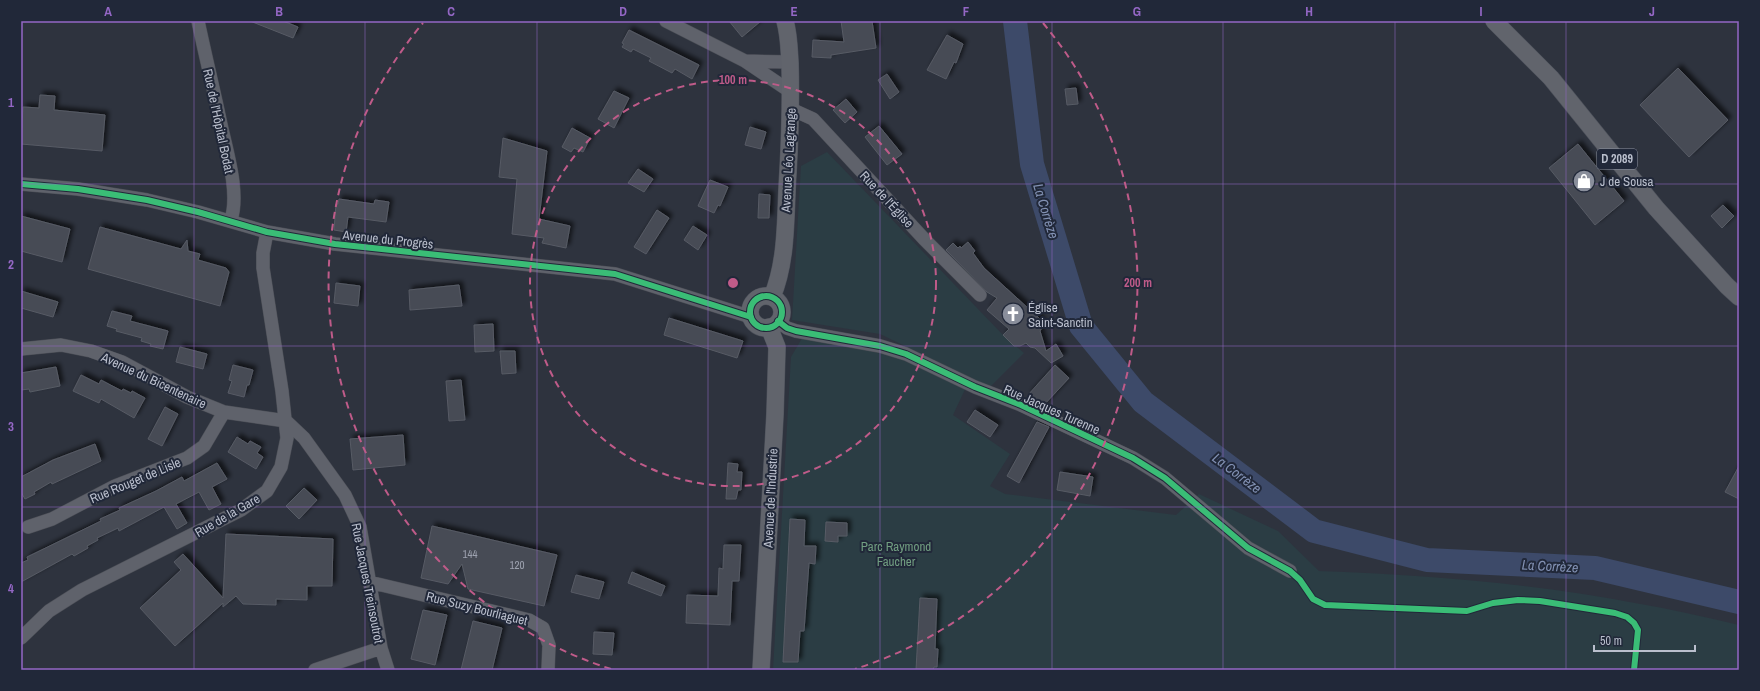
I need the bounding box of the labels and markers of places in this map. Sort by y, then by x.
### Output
shop icon: J de Sousa [1571,168,1597,194]
place label: J de Sousa [1600,173,1653,190]
centre of rings [726,276,740,290]
place label: Église Saint-Sanctin [1028,299,1093,331]
church icon: Église Saint-Sanctin [1000,301,1026,327]

